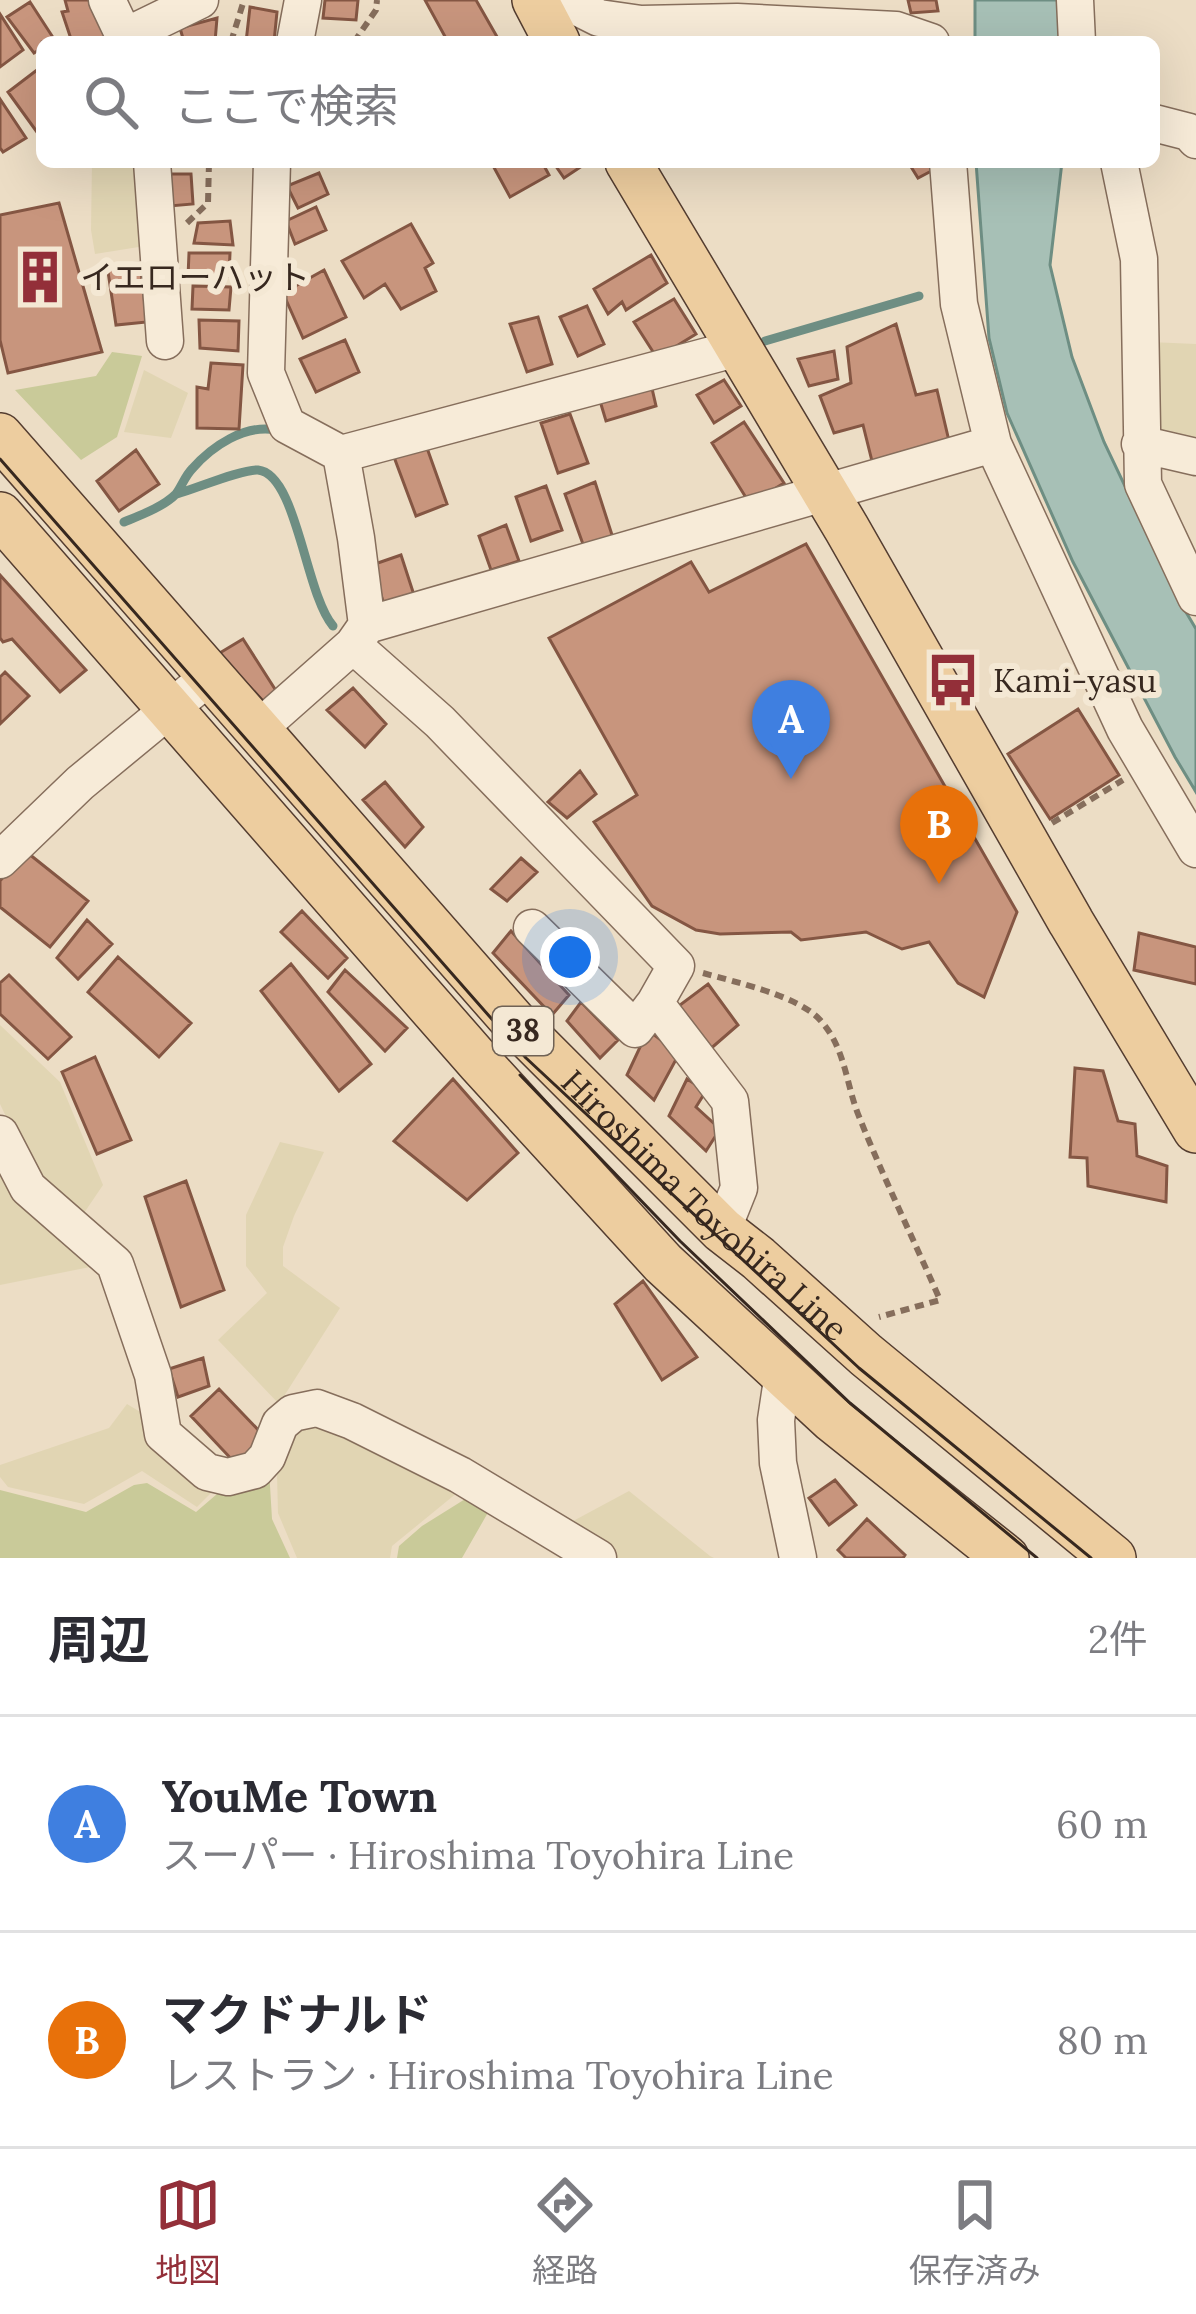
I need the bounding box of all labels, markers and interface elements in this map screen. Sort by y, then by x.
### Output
search box [36,36,1160,168]
icon: search [78,69,144,135]
text: ここで検索 [174,77,399,134]
building icon: イエローハット [11,248,69,306]
place label: イエローハット [80,256,310,298]
bus stop icon: Kami-yasu [924,651,982,709]
place label: Kami-yasu [993,659,1157,701]
pin: A [752,680,830,779]
pin: B [900,785,978,884]
your location [540,927,600,987]
road number: 38 [493,1007,553,1055]
street label: Hiroshima Toyohira Line [553,1061,857,1350]
text: 周辺 [48,1607,150,1672]
text: 2件 [1088,1614,1148,1664]
text: YouMe Town [162,1767,437,1824]
text: A [74,1799,100,1849]
text: 60 m [1056,1799,1148,1849]
text: スーパー · Hiroshima Toyohira Line [162,1830,794,1880]
text: マクドナルド [162,1986,432,2043]
text: B [74,2015,100,2065]
text: 80 m [1057,2015,1148,2065]
text: レストラン · Hiroshima Toyohira Line [162,2050,834,2100]
tab: 地図 [155,2172,221,2292]
tab: 経路 [532,2172,598,2292]
tab: 保存済み [909,2172,1041,2292]

